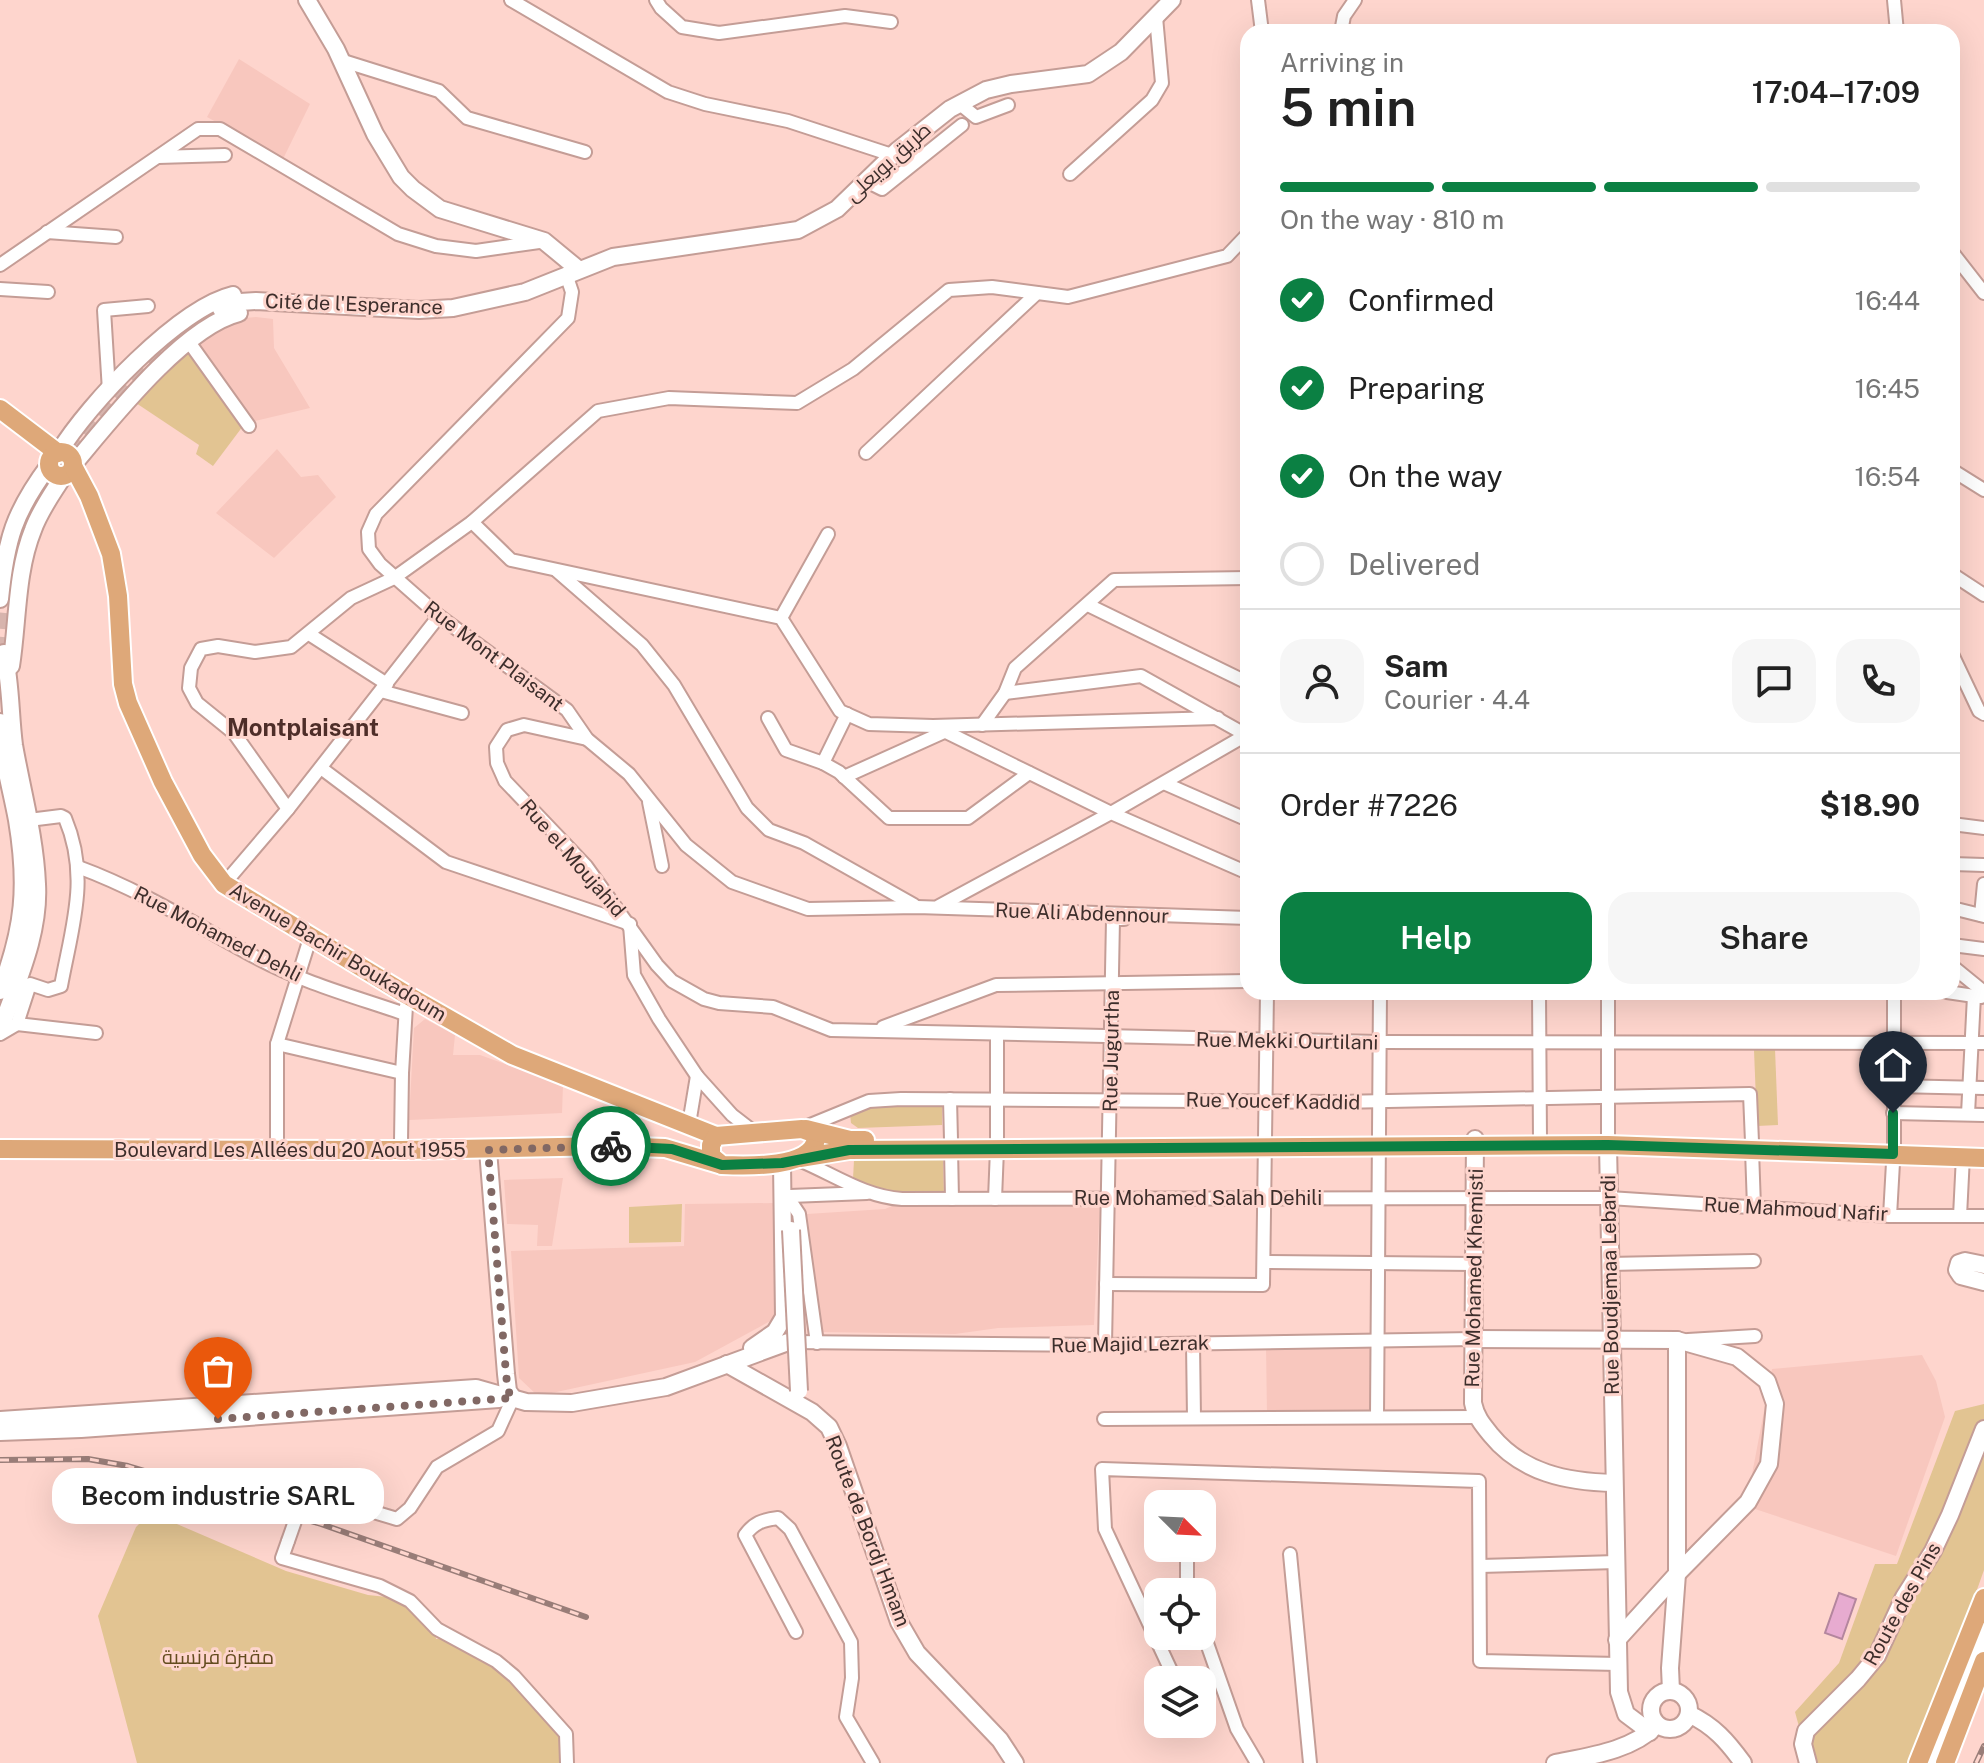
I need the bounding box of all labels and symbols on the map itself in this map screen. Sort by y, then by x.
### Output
street label: طريق بويعلى [840,117,936,207]
street label: Cité de l'Esperance [265,289,443,319]
street label: Rue Mont Plaisant [420,596,568,716]
district label: Montplaisant [227,713,379,741]
street label: Rue el Moujahid [515,794,631,922]
street label: Avenue Bachir Boukadoum [225,878,451,1026]
street label: Rue Mohamed Dehli [130,881,306,987]
street label: Rue Ali Abdennour [994,898,1170,928]
street label: Rue Jugurtha [1098,990,1124,1112]
street label: Rue Mekki Ourtilani [1196,1027,1378,1055]
pin [1859,1031,1927,1113]
street label: Rue Youcef Kaddid [1185,1087,1361,1115]
courier [571,1106,651,1186]
street label: Boulevard Les Allées du 20 Aout 1955 [114,1138,466,1162]
street label: Rue Mohamed Khemisti [1460,1168,1488,1388]
street label: Rue Boudjemaa Lebardi [1596,1175,1624,1395]
street label: Rue Mohamed Salah Dehili [1074,1186,1322,1210]
street label: Rue Mahmoud Nafir [1703,1192,1889,1226]
street label: Rue Majid Lezrak [1051,1331,1209,1357]
pin [184,1337,252,1419]
street label: Route de Bordj Hmam [820,1432,916,1630]
callout: Becom industrie SARL [52,1467,384,1523]
north arrow [1144,1490,1216,1562]
street label: Route des Pins [1858,1538,1946,1670]
park label: مقبرة فرنسية [162,1645,274,1669]

